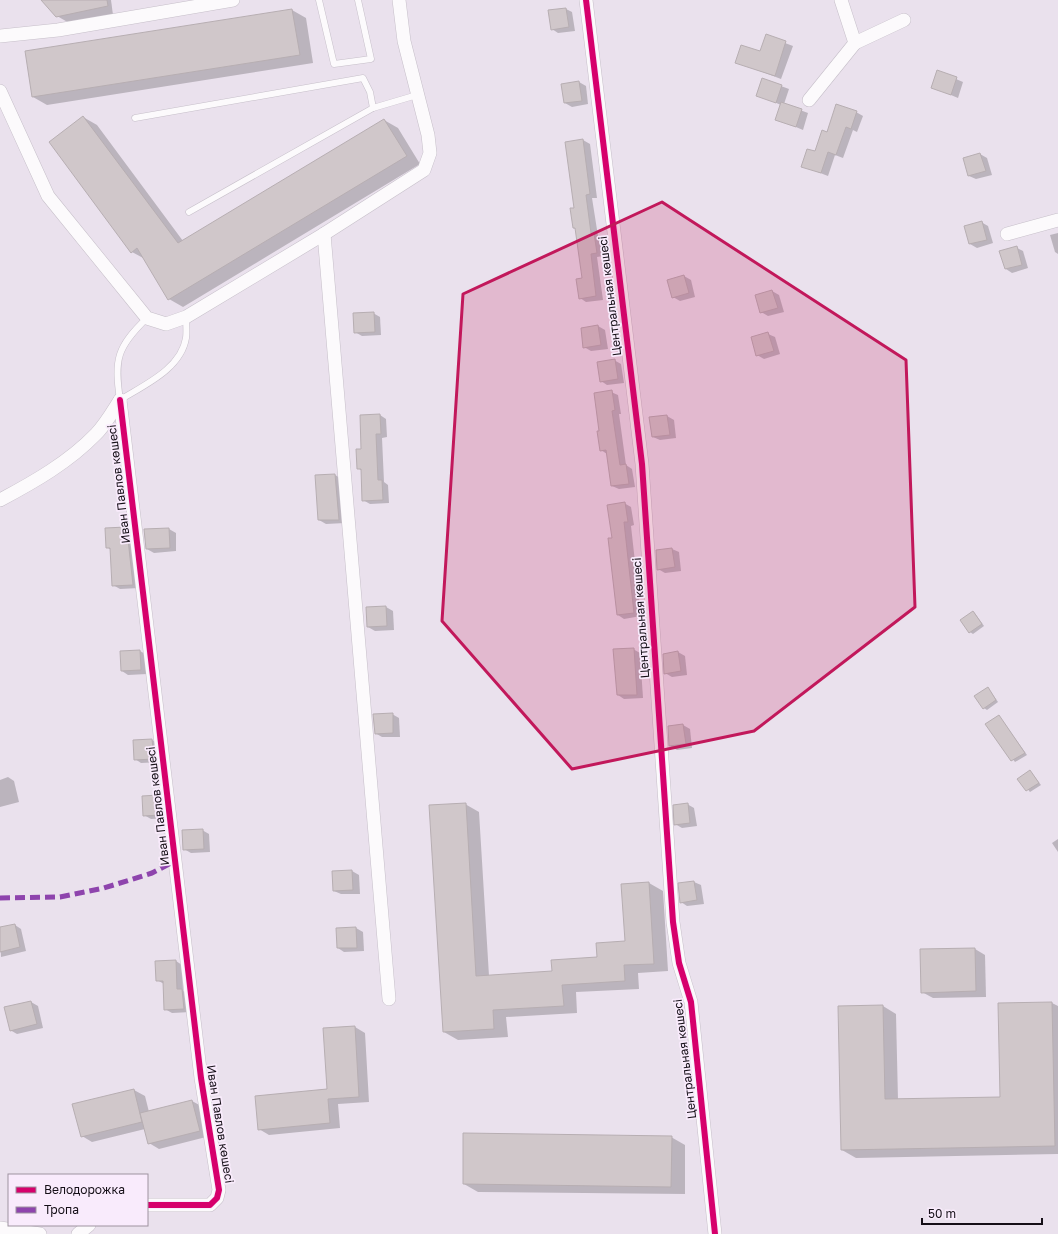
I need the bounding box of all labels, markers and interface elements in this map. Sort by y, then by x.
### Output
street label: Центральная көшесі [595,235,624,357]
street label: Иван Павлов көшесі [104,424,133,544]
street label: Центральная көшесі [629,557,652,679]
street label: Иван Павлов көшесі [143,746,172,866]
street label: Центральная көшесі [670,998,699,1120]
street label: Иван Павлов көшесі [204,1064,237,1184]
legend [8,1174,148,1226]
text: Велодорожка [44,1182,125,1197]
scale bar [922,1200,1042,1226]
text: Тропа [44,1202,79,1217]
text: 50 m [928,1206,956,1221]

